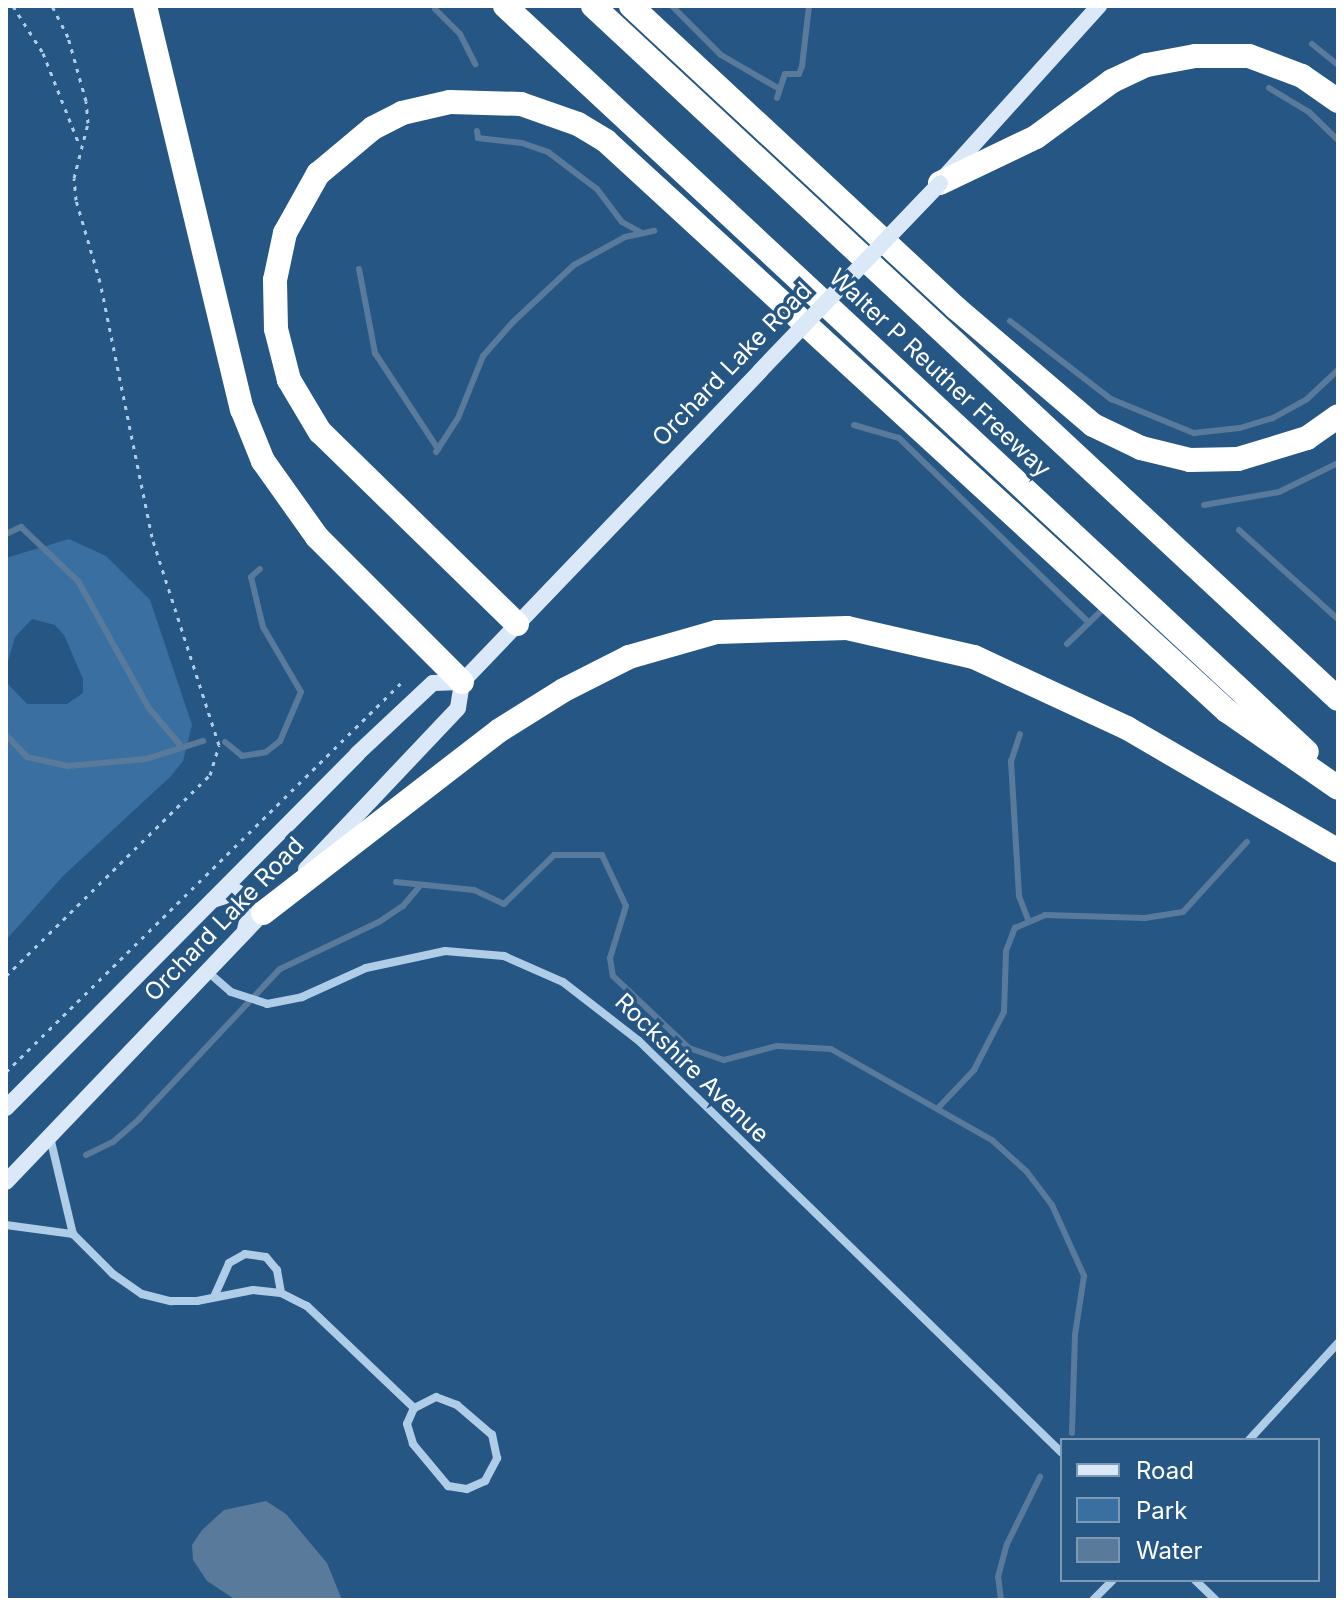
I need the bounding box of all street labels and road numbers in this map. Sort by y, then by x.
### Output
street label: Walter P Reuther Freeway [823,263,1057,483]
street label: Orchard Lake Road [646,276,818,452]
street label: Orchard Lake Road [138,831,310,1007]
street label: Rockshire Avenue [609,987,775,1149]

